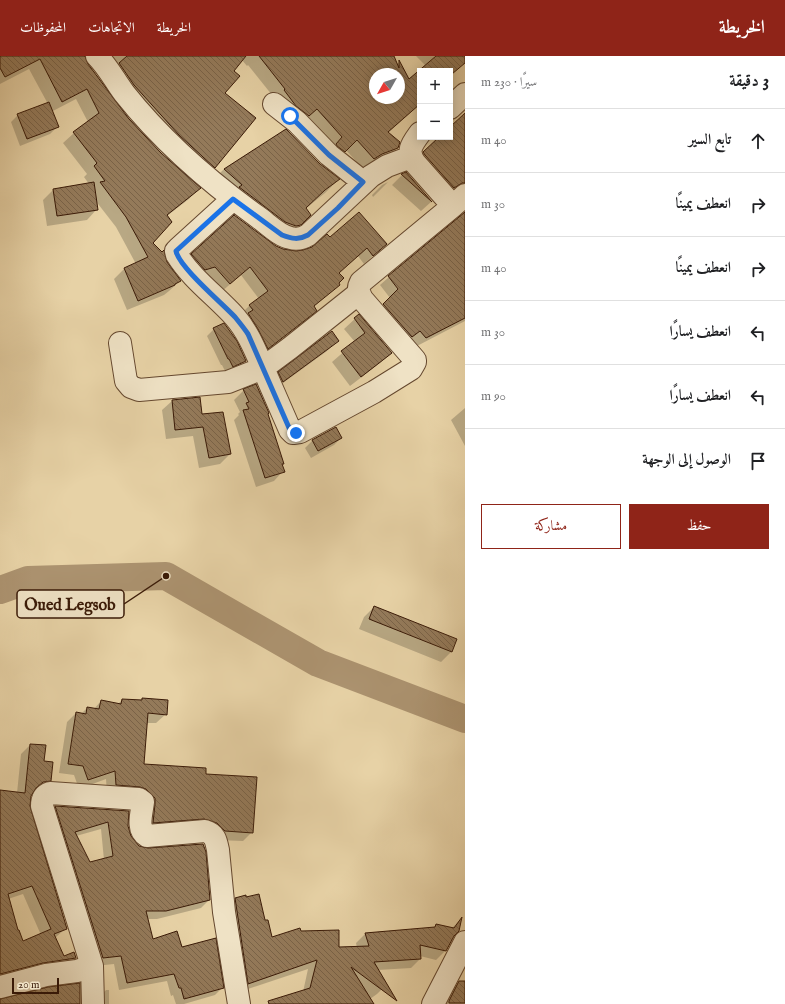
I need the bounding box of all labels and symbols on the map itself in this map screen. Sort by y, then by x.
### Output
north arrow [369,68,405,104]
route start [281,107,299,125]
route end [287,424,305,442]
callout: Oued Legsob [17,590,124,618]
text: Oued Legsob [24,596,116,616]
scale bar [12,976,59,995]

